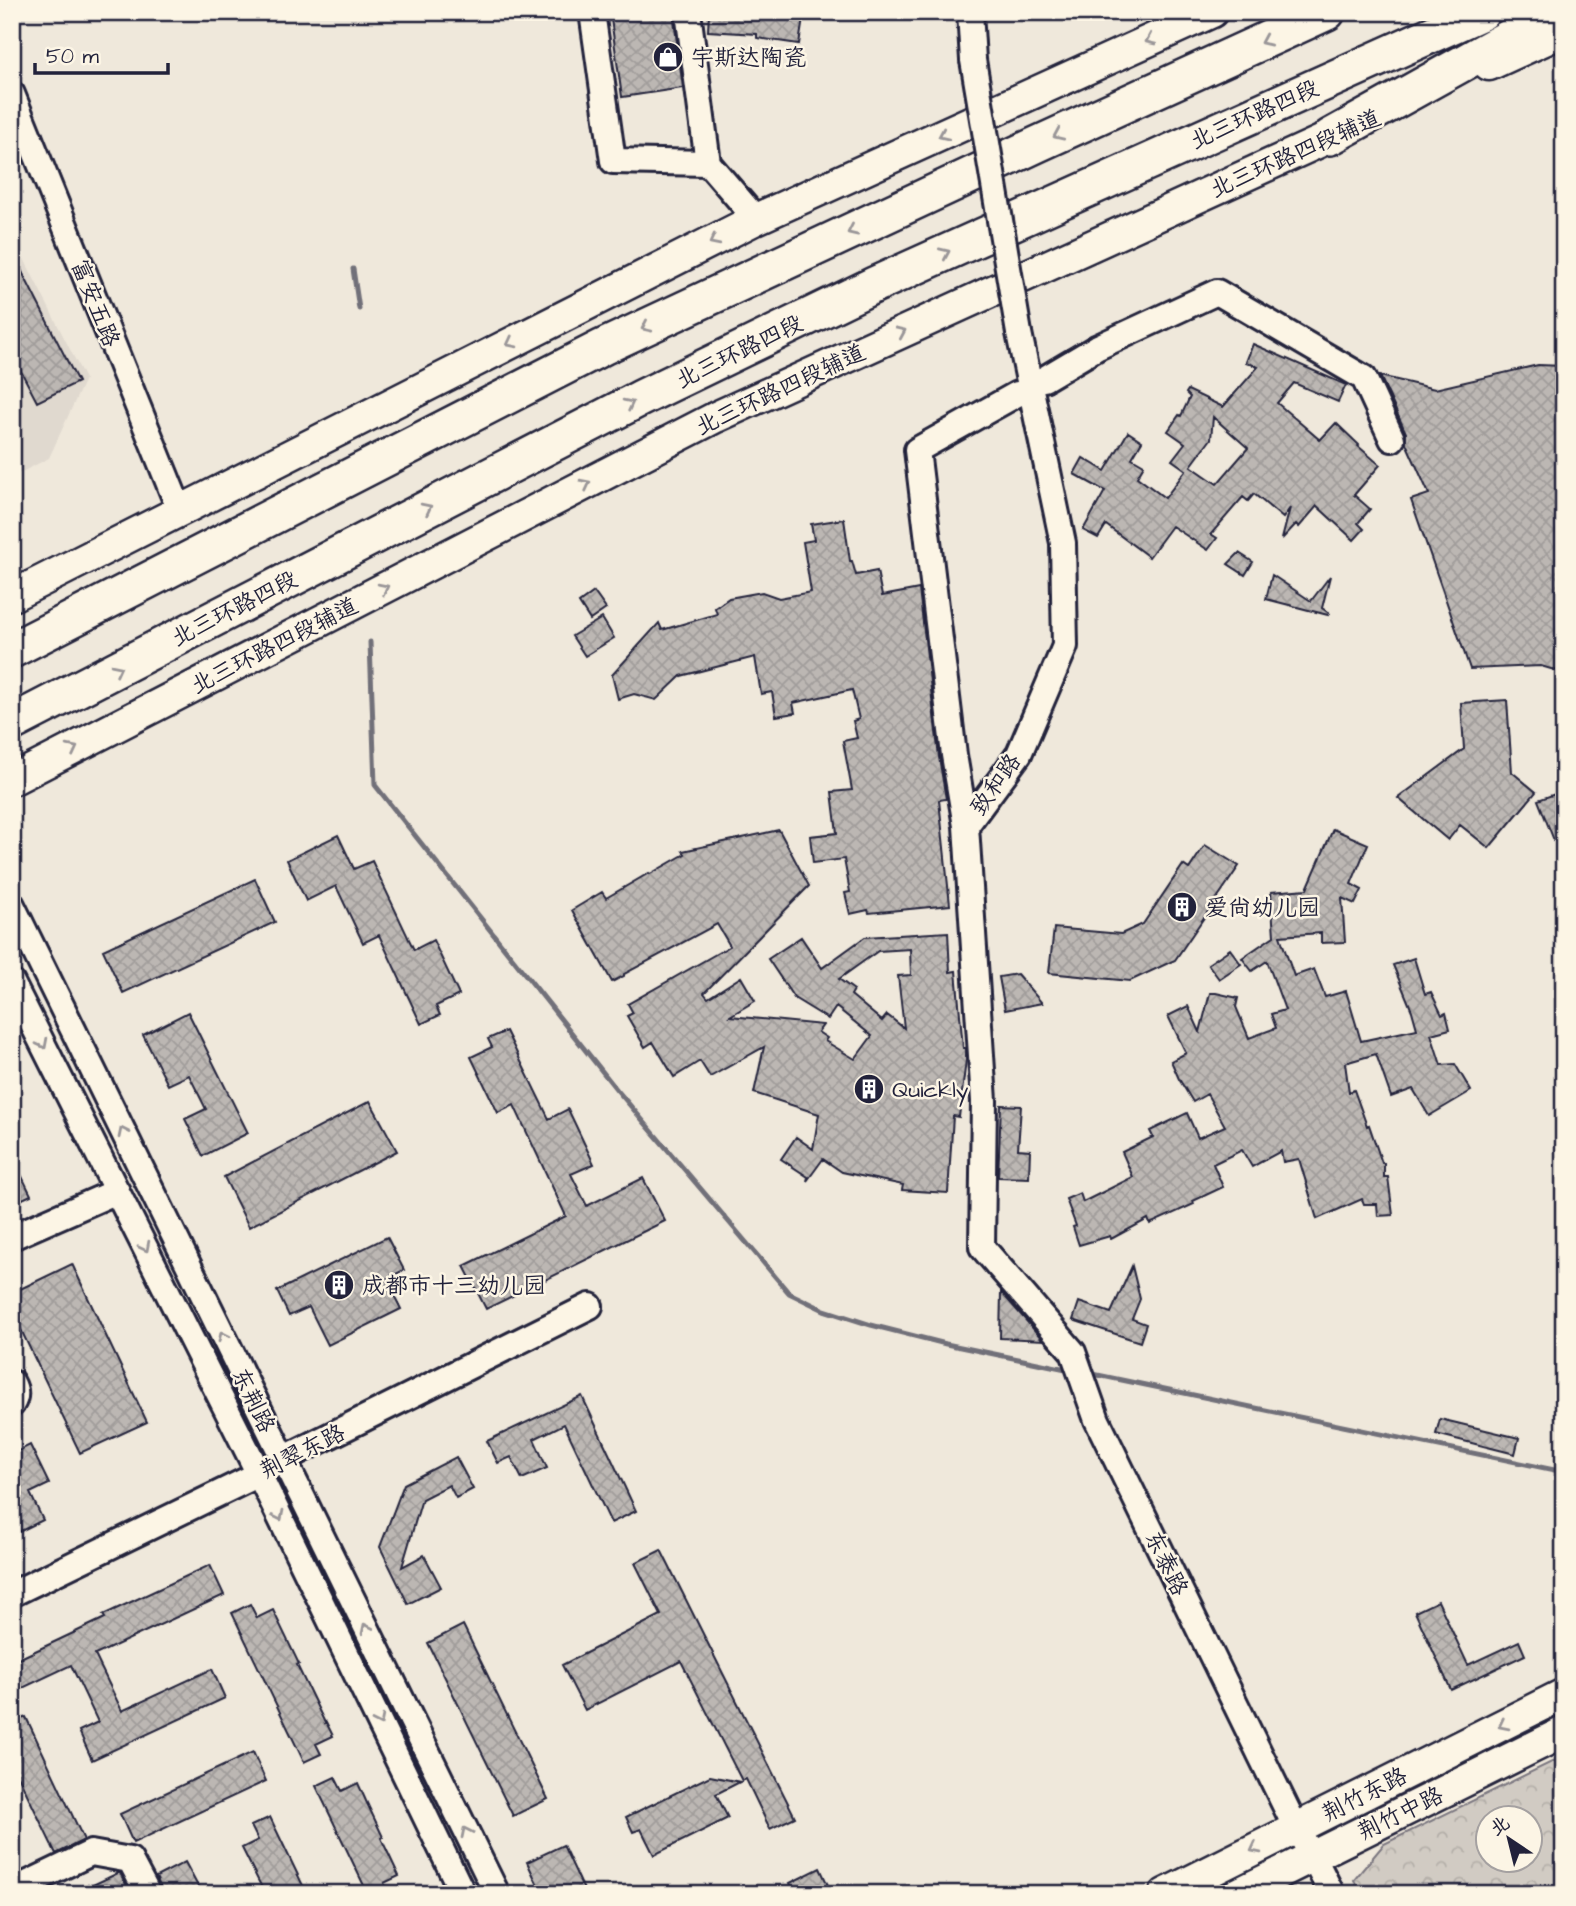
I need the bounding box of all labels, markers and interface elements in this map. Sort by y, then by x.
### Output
scale bar [35,32,168,76]
one-way arrow [1145,32,1157,46]
one-way arrow [1260,32,1272,46]
shop icon: 宇斯达陶瓷 [651,40,685,74]
text: 50 m [46,42,100,71]
place label: 宇斯达陶瓷 [691,42,806,74]
street label: 北三环路四段 [1185,72,1324,158]
street label: 北三环路四段辅道 [1205,102,1386,206]
one-way arrow [937,127,950,141]
one-way arrow [1053,127,1065,141]
one-way arrow [847,222,859,236]
one-way arrow [709,232,721,246]
one-way arrow [938,247,951,261]
street label: 富安五路 [63,255,127,352]
street label: 北三环路四段 [670,307,808,397]
one-way arrow [640,319,653,333]
one-way arrow [894,327,906,341]
one-way arrow [506,335,518,349]
street label: 北三环路四段辅道 [690,337,871,443]
one-way arrow [622,398,635,412]
one-way arrow [579,479,591,492]
one-way arrow [420,503,433,517]
street label: 北三环路四段 [166,563,303,654]
one-way arrow [377,583,389,597]
street label: 北三环路四段辅道 [185,590,364,702]
one-way arrow [109,664,122,678]
one-way arrow [66,744,78,757]
street label: 致和路 [963,747,1029,822]
building icon: 爱尚幼儿园 [1165,890,1199,924]
place label: 爱尚幼儿园 [1205,892,1320,924]
one-way arrow [34,1037,48,1049]
building icon: Quickly [852,1072,886,1106]
place label: Quickly [892,1074,969,1107]
one-way arrow [117,1127,131,1139]
one-way arrow [137,1240,151,1252]
building icon: 成都市十三幼儿园 [322,1268,356,1302]
place label: 成都市十三幼儿园 [362,1270,546,1302]
one-way arrow [217,1331,231,1343]
street label: 东荆路 [224,1362,283,1438]
street label: 荆翠东路 [254,1417,351,1487]
one-way arrow [271,1509,285,1521]
street label: 东泰路 [1137,1525,1196,1601]
one-way arrow [361,1623,375,1635]
one-way arrow [371,1714,385,1726]
one-way arrow [1498,1717,1510,1731]
street label: 荆竹东路 [1316,1760,1413,1830]
street label: 荆竹中路 [1352,1779,1449,1848]
north arrow [1474,1804,1544,1874]
text: 北 [1485,1810,1516,1843]
one-way arrow [461,1827,475,1840]
one-way arrow [1250,1840,1262,1854]

